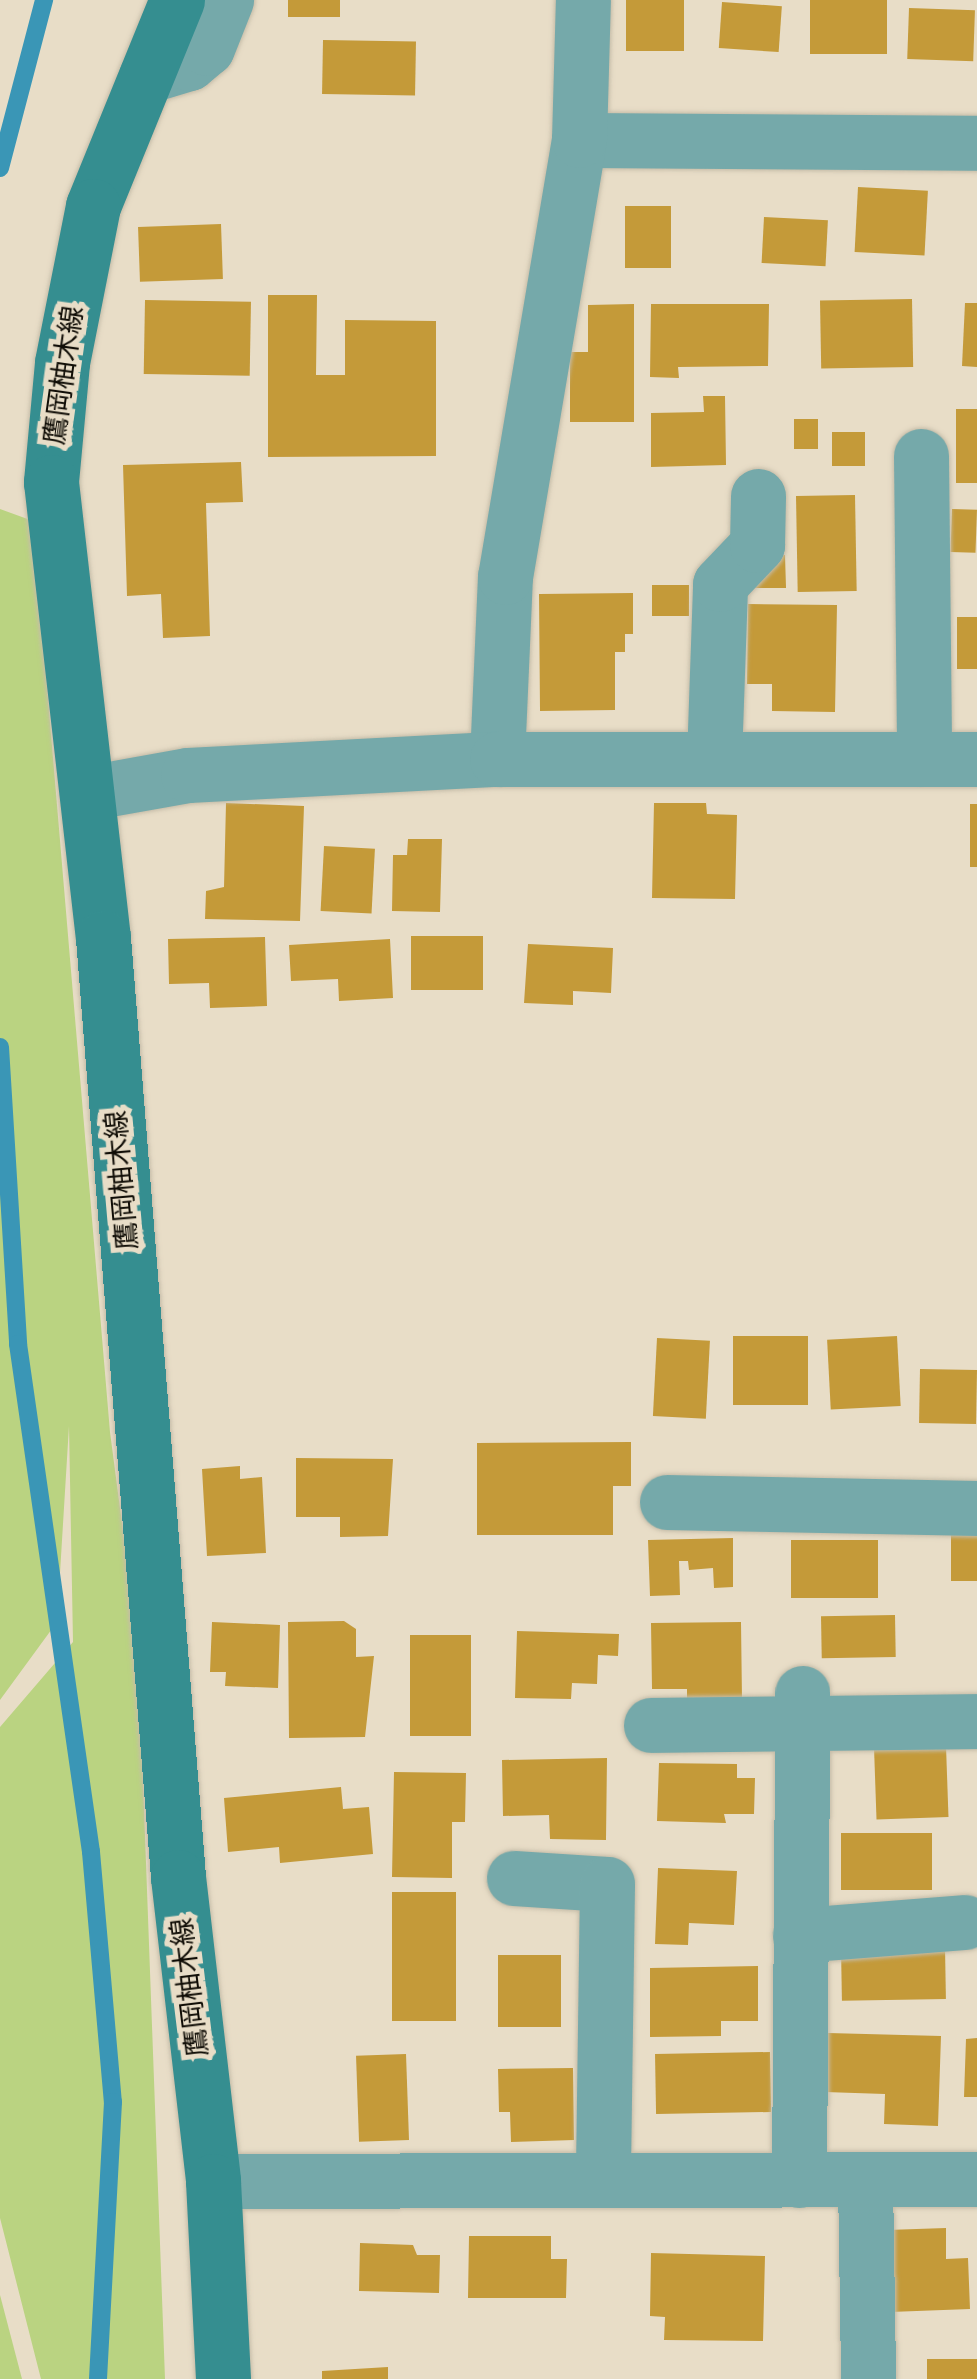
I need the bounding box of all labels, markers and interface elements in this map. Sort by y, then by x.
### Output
street label: 鷹岡柚木線 [38,303,90,447]
street label: 鷹岡柚木線 [99,1109,145,1251]
street label: 鷹岡柚木線 [165,1915,215,2059]

